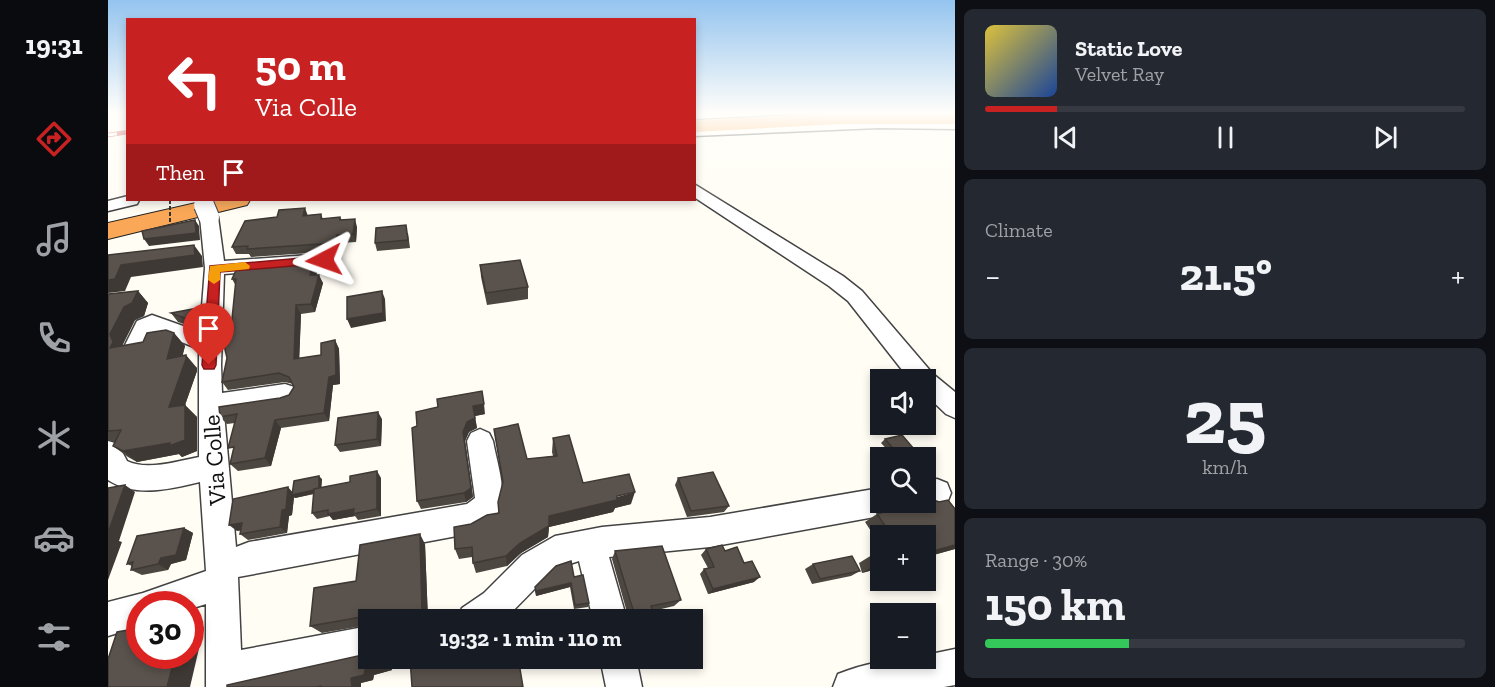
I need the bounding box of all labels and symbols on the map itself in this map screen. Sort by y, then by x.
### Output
position arrow [292,228,356,292]
pin [183,303,234,365]
street label: Via Colle [196,414,232,507]
speed limit sign: 30 [126,591,204,669]

